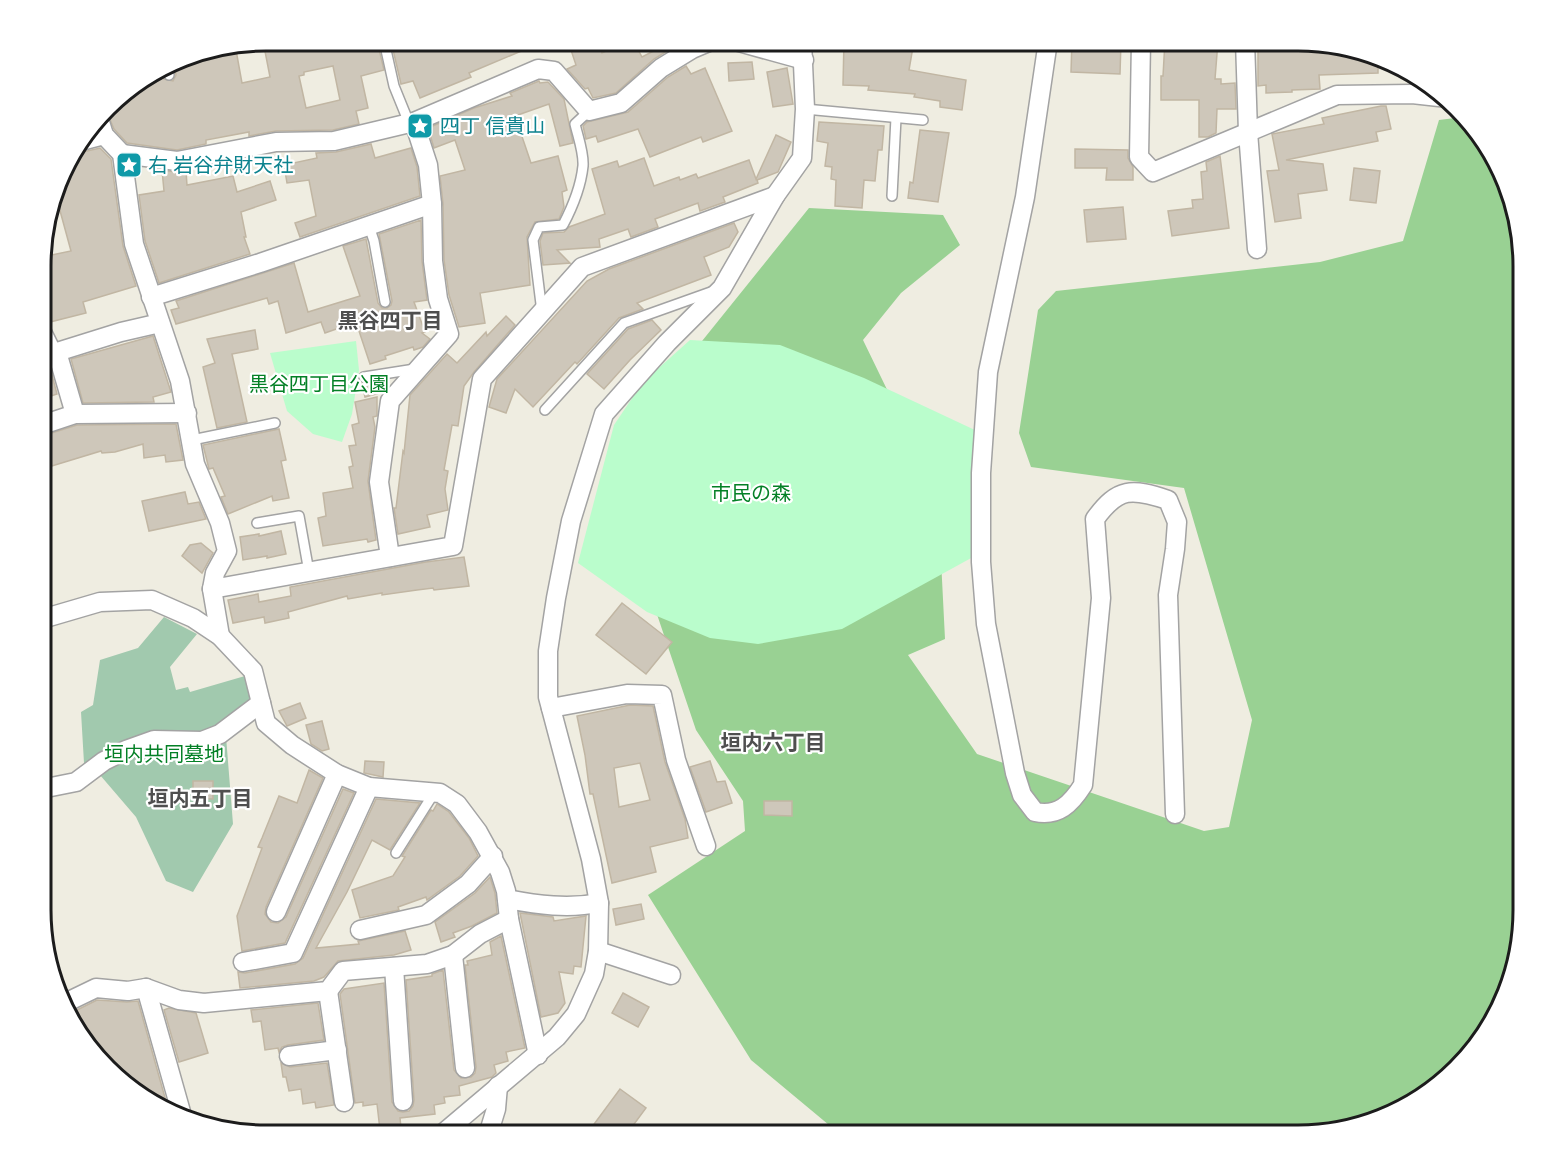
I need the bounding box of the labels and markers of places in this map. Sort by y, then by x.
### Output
place icon: 四丁 信貴山 [405,111,435,141]
place label: 四丁 信貴山 [440,114,545,138]
place icon: 右 岩谷弁財天社 [114,150,144,180]
place label: 右 岩谷弁財天社 [148,153,293,177]

